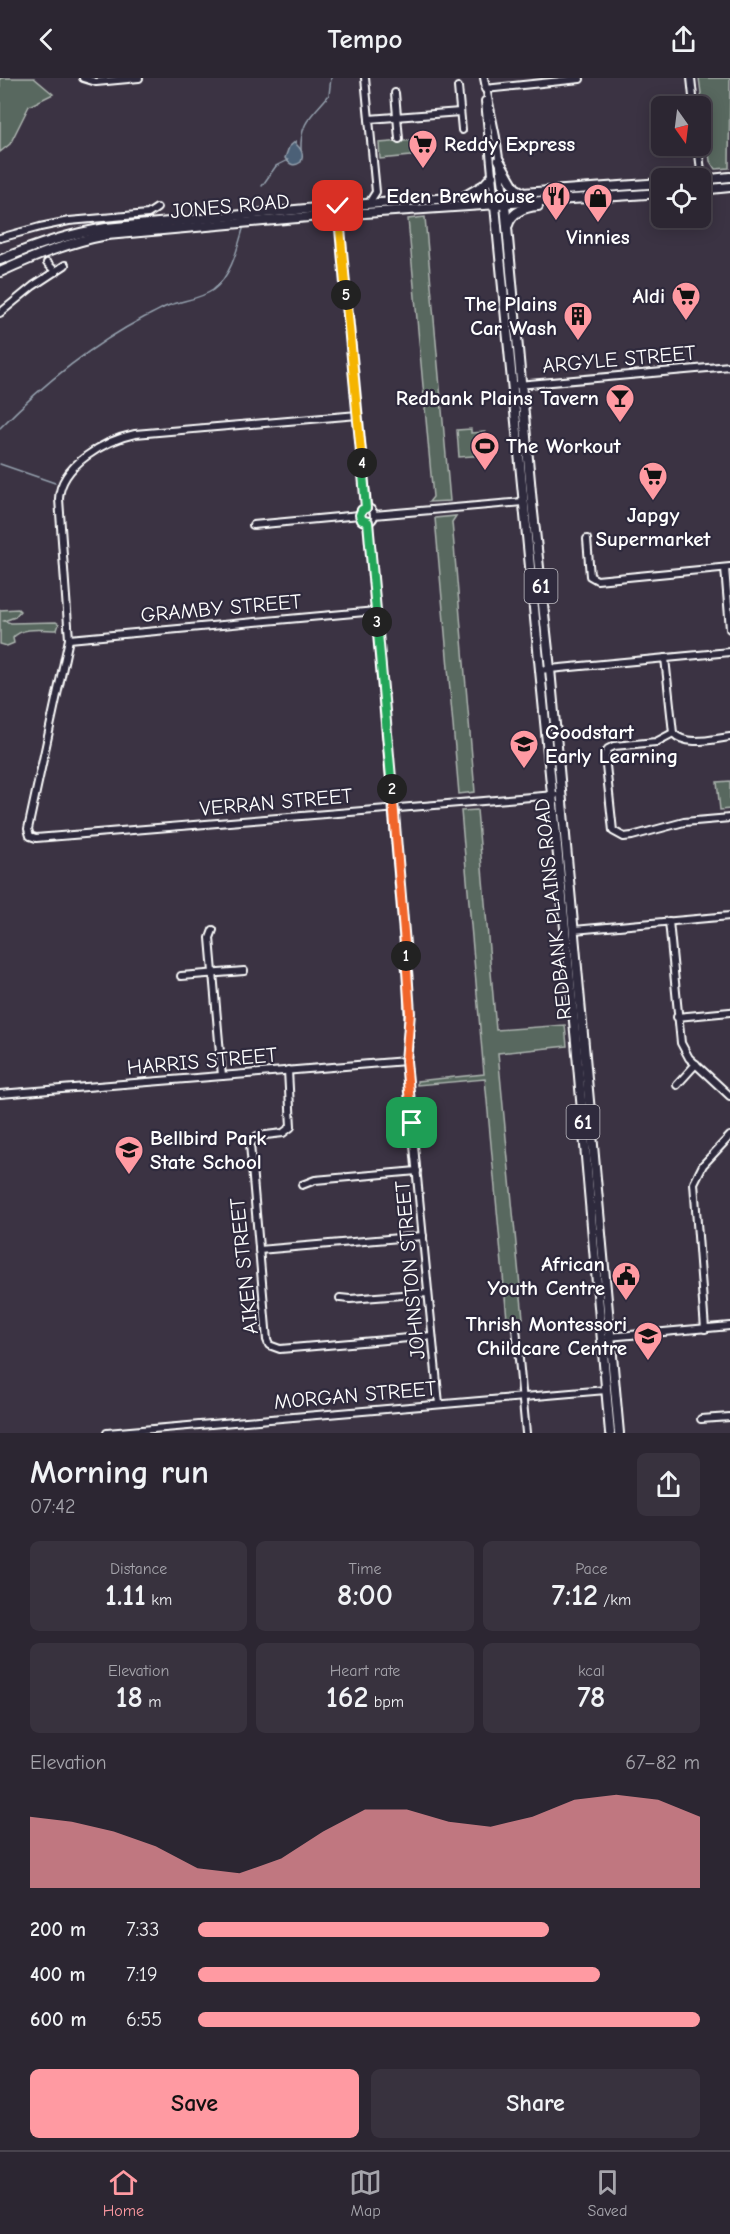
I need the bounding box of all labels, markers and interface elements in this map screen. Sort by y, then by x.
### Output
icon: back [30,23,63,56]
icon: share [667,23,700,56]
text: Tempo [328,24,402,55]
north arrow [651,96,711,156]
map controls [651,96,711,228]
supermarket icon: Reddy Express [407,128,439,170]
place label: Reddy Express [444,132,575,156]
button: locate [651,168,711,228]
pin [312,180,363,231]
restaurant icon: Eden Brewhouse [540,180,572,222]
shop icon: Vinnies [582,182,614,224]
place label: Eden Brewhouse [386,184,535,208]
street label: JONES ROAD [169,189,291,223]
icon: check [321,189,354,222]
place label: Vinnies [566,225,630,249]
pin: 5 [331,280,361,310]
supermarket icon: Aldi [670,280,702,322]
place label: Aldi [632,284,665,308]
text: 5 [342,286,350,304]
place label: The Plains Car Wash [464,292,557,340]
building icon: The Plains Car Wash [562,300,594,342]
street label: ARGYLE STREET [541,340,697,378]
bar icon: Redbank Plains Tavern [604,382,636,424]
place label: Redbank Plains Tavern [396,386,599,410]
sports icon: The Workout [469,430,501,472]
place label: The Workout [506,434,622,458]
pin: 4 [347,448,377,478]
text: 4 [358,454,366,472]
supermarket icon: Japgy Supermarket [637,460,669,502]
place label: Japgy Supermarket [595,503,712,551]
road number: 61 [524,569,558,603]
street label: GRAMBY STREET [140,589,302,627]
pin: 3 [362,607,392,637]
text: 3 [373,613,381,631]
place label: Goodstart Early Learning [545,720,678,768]
school or university icon: Goodstart Early Learning [508,728,540,770]
pin: 2 [377,774,407,804]
text: 2 [388,780,396,798]
street label: VERRAN STREET [199,783,353,821]
street label: REDBANK PLAINS ROAD [529,797,577,1021]
pin: 1 [391,941,421,971]
text: 1 [403,947,409,965]
street label: HARRIS STREET [126,1042,278,1080]
pin [386,1097,437,1148]
road number: 61 [566,1105,600,1139]
icon: arrive [395,1106,428,1139]
place label: Bellbird Park State School [150,1126,267,1174]
school or university icon: Bellbird Park State School [113,1134,145,1176]
street label: JOHNSTON STREET [390,1180,430,1360]
street label: AIKEN STREET [225,1197,263,1335]
place label: African Youth Centre [487,1252,605,1300]
public building icon: African Youth Centre [610,1260,642,1302]
place label: Thrish Montessori Childcare Centre [466,1312,627,1360]
school or university icon: Thrish Montessori Childcare Centre [632,1320,664,1362]
street label: MORGAN STREET [273,1376,437,1414]
text: Morning run [30,1453,209,1491]
button: share [637,1453,700,1516]
text: 07:42 [30,1495,75,1518]
text: Distance [110,1560,167,1578]
text: Time [348,1560,382,1578]
text: Pace [575,1560,607,1578]
text: 1.11 [105,1578,146,1613]
text: 8:00 [337,1578,393,1613]
text: 7:12 [551,1578,598,1613]
text: km [146,1591,172,1609]
text: /km [598,1591,631,1609]
text: Elevation [108,1662,169,1680]
text: Heart rate [330,1662,400,1680]
text: kcal [578,1662,605,1680]
text: 18 [116,1680,143,1715]
text: 162 [326,1680,368,1715]
text: 78 [577,1680,605,1715]
text: m [143,1693,162,1711]
text: bpm [368,1693,404,1711]
text: Elevation [30,1751,107,1774]
text: 67–82 m [625,1751,700,1774]
text: 200 m [30,1918,86,1941]
text: 7:33 [126,1918,159,1941]
text: 400 m [30,1963,85,1986]
text: 7:19 [126,1963,158,1986]
text: 600 m [30,2008,86,2031]
text: 6:55 [126,2008,162,2031]
button: Save [30,2069,359,2138]
button: Share [371,2069,700,2138]
tab: Home [103,2166,144,2220]
tab: Map [349,2166,382,2220]
tab: Saved [587,2166,627,2220]

